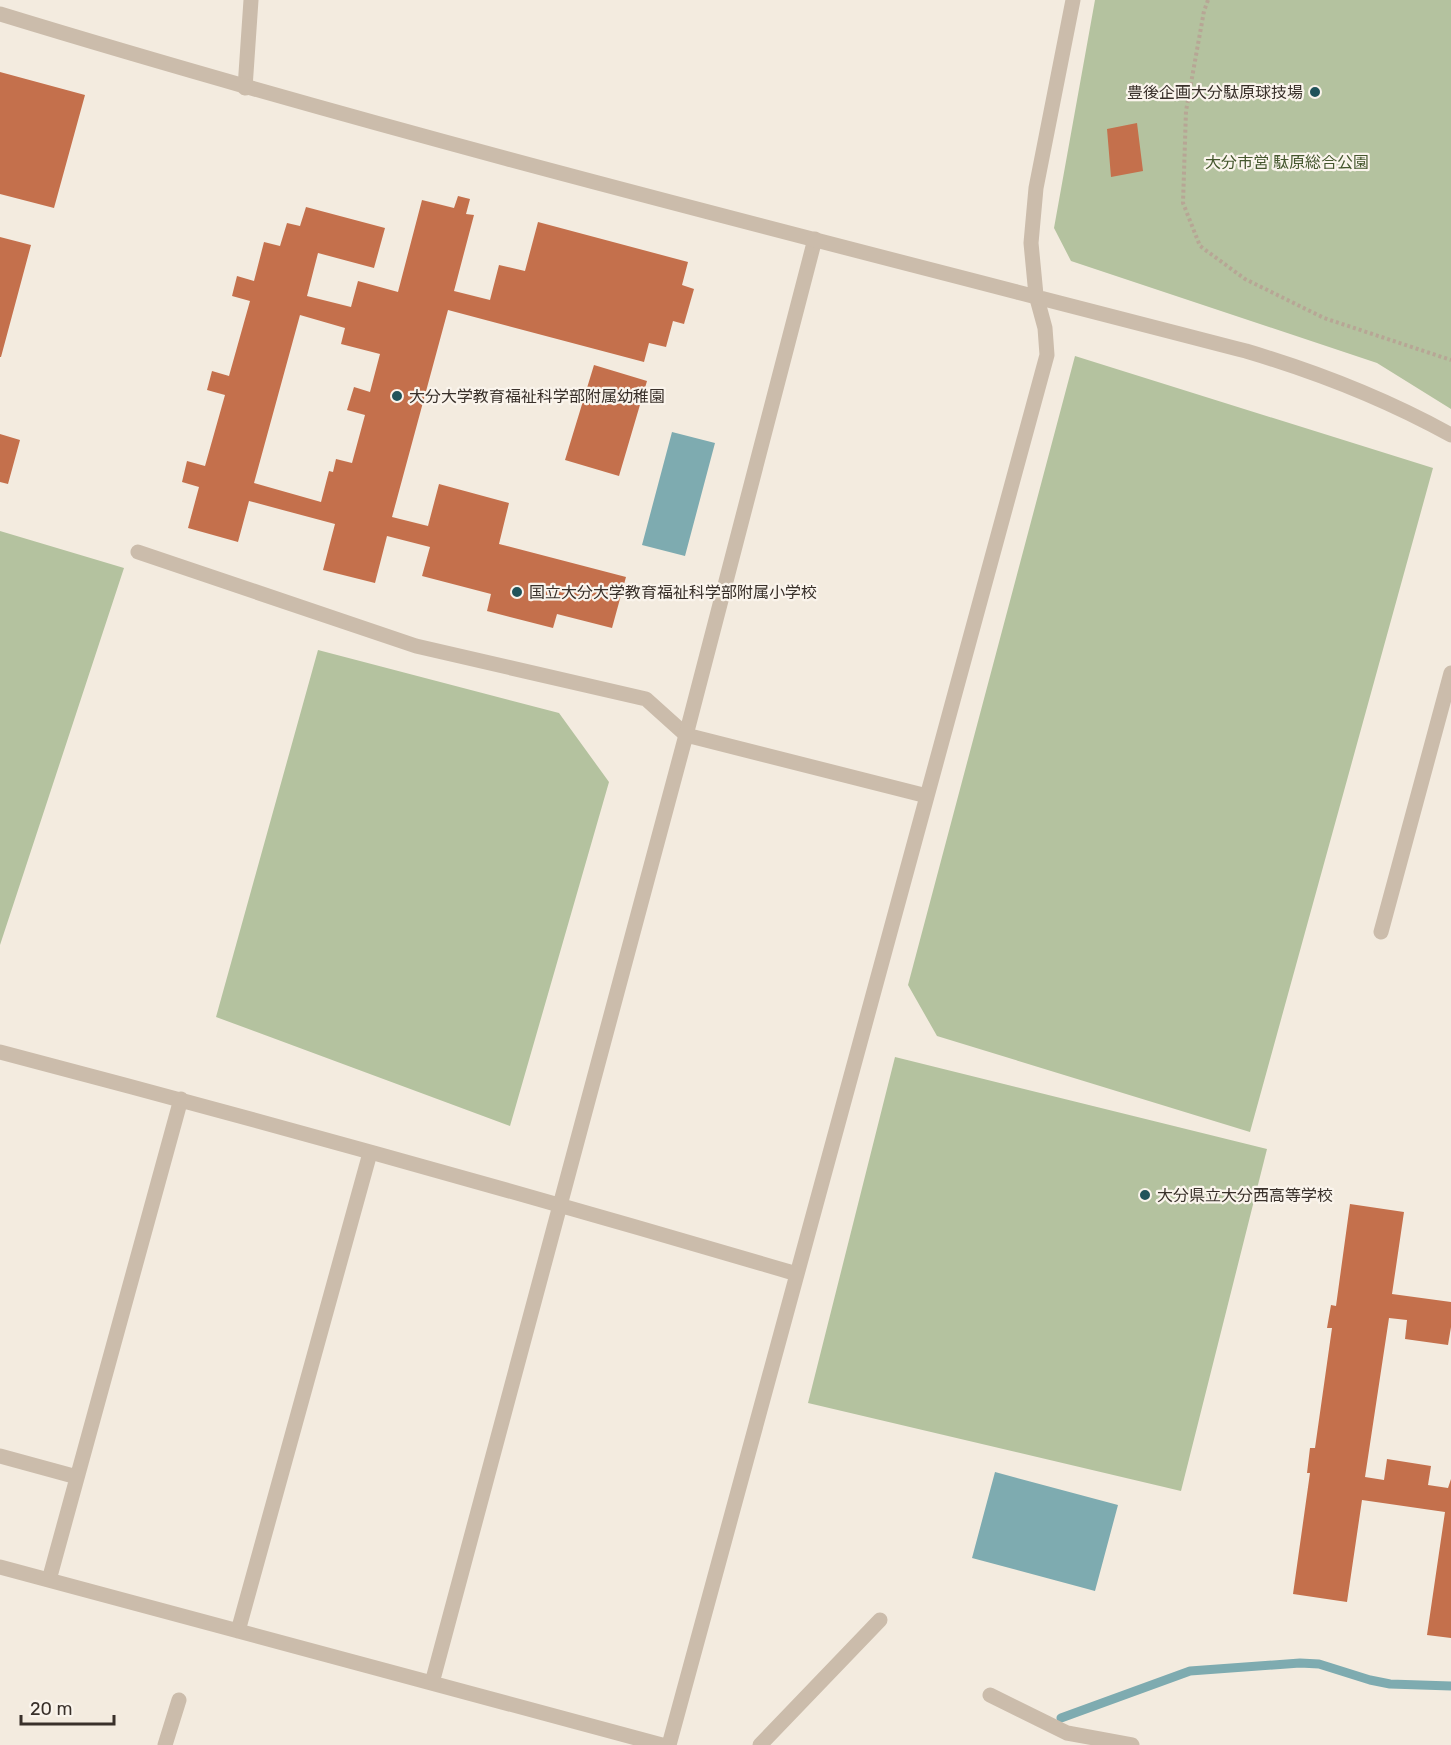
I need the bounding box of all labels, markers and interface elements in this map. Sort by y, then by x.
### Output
place label: 豊後企画大分駄原球技場 [1127,83,1303,102]
marker: 豊後企画大分駄原球技場 [1308,85,1322,99]
park label: 大分市営 駄原総合公園 [1205,153,1369,172]
place label: 大分大学教育福祉科学部附属幼稚園 [409,387,665,406]
marker: 大分大学教育福祉科学部附属幼稚園 [390,389,404,403]
place label: 国立大分大学教育福祉科学部附属小学校 [529,583,817,602]
marker: 国立大分大学教育福祉科学部附属小学校 [510,585,524,599]
place label: 大分県立大分西高等学校 [1157,1186,1333,1205]
marker: 大分県立大分西高等学校 [1138,1188,1152,1202]
scale bar [21,1688,114,1726]
text: 20 m [30,1698,72,1720]

